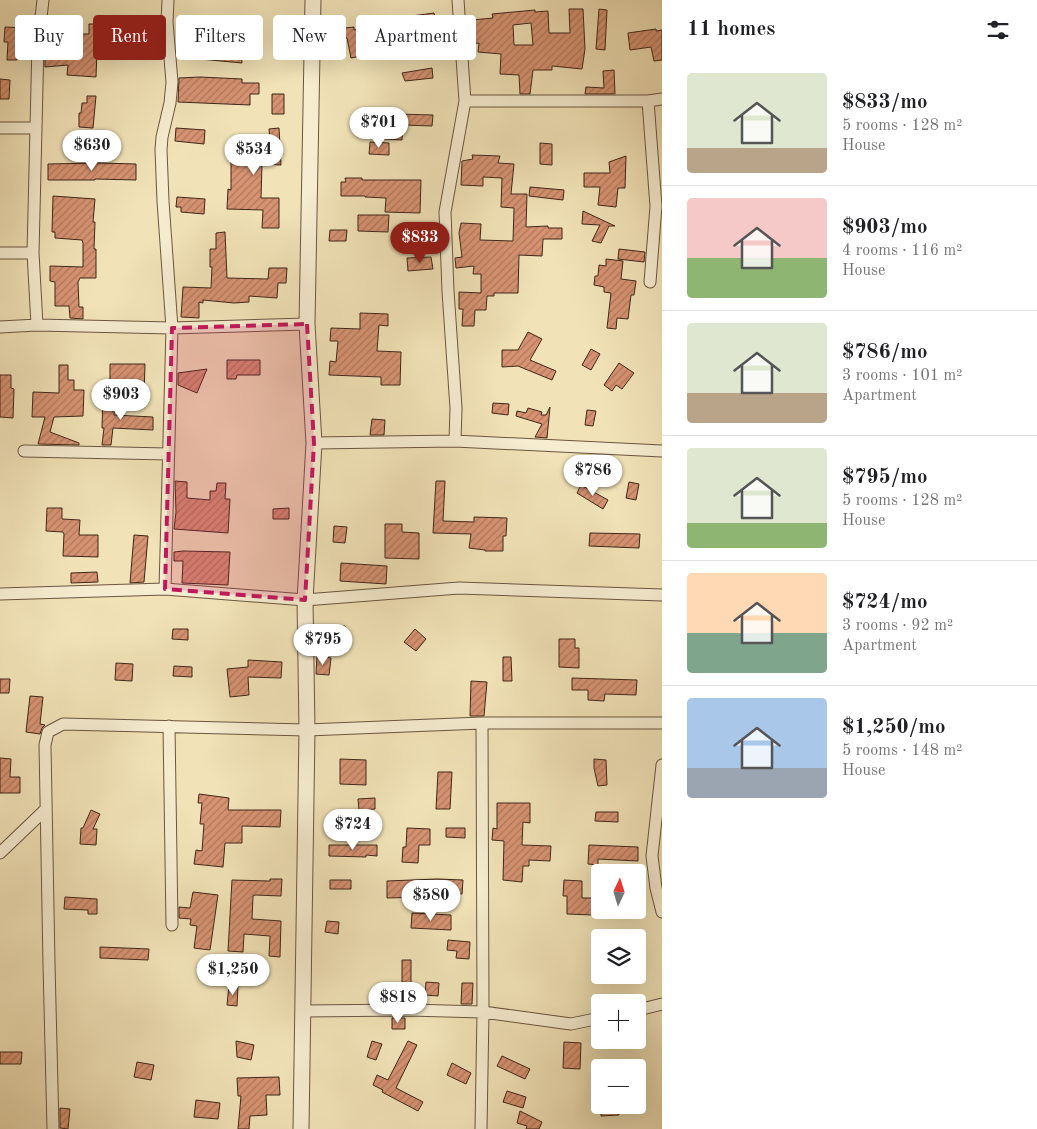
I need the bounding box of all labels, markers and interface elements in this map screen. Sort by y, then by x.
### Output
chip: Buy [15,15,83,60]
chip: Rent [93,15,166,60]
chip: Filters [176,15,263,60]
chip: New [273,15,346,60]
chip: Apartment [356,15,476,60]
icon: filters [984,16,1012,44]
text: 11 homes [687,19,775,40]
text: $833/mo [842,92,928,113]
icon: home [727,93,787,153]
pin: $701 [349,106,409,149]
text: $701 [360,115,398,131]
text: 5 rooms · 128 m² [842,118,962,134]
pin: $630 [62,130,122,172]
pin: $534 [224,134,284,176]
text: $630 [73,138,111,154]
text: House [842,138,885,154]
text: $534 [235,142,273,158]
text: $903/mo [842,217,928,238]
icon: home [727,218,787,278]
pin: $833 [390,222,450,264]
text: $833 [401,230,439,246]
text: 4 rooms · 116 m² [842,243,962,259]
text: House [842,263,885,279]
text: $786/mo [842,342,928,363]
icon: home [727,343,787,403]
text: 3 rooms · 101 m² [842,368,962,384]
pin: $903 [91,378,151,421]
text: $903 [102,387,140,403]
text: Apartment [842,388,917,404]
pin: $786 [563,454,623,497]
text: $786 [574,463,612,479]
text: $795/mo [842,467,928,488]
icon: home [727,468,787,528]
text: 5 rooms · 128 m² [842,493,962,509]
text: House [842,513,885,529]
text: $724/mo [842,592,928,613]
icon: home [727,593,787,653]
text: 3 rooms · 92 m² [842,618,953,634]
pin: $795 [293,624,353,666]
text: $795 [304,632,342,648]
text: Apartment [842,638,917,654]
text: $1,250/mo [842,717,946,738]
icon: home [727,718,787,778]
text: 5 rooms · 148 m² [842,743,962,759]
text: House [842,763,885,779]
pin: $724 [323,808,383,851]
text: $724 [334,817,372,833]
north arrow [591,864,646,919]
map controls [591,864,646,1114]
pin: $580 [401,880,461,922]
text: $580 [412,888,450,904]
button: layers [591,929,646,984]
pin: $1,250 [192,954,274,996]
text: $1,250 [208,962,258,978]
pin: $818 [368,982,428,1024]
text: $818 [379,990,417,1006]
button: + [591,994,646,1049]
button: − [591,1059,646,1114]

